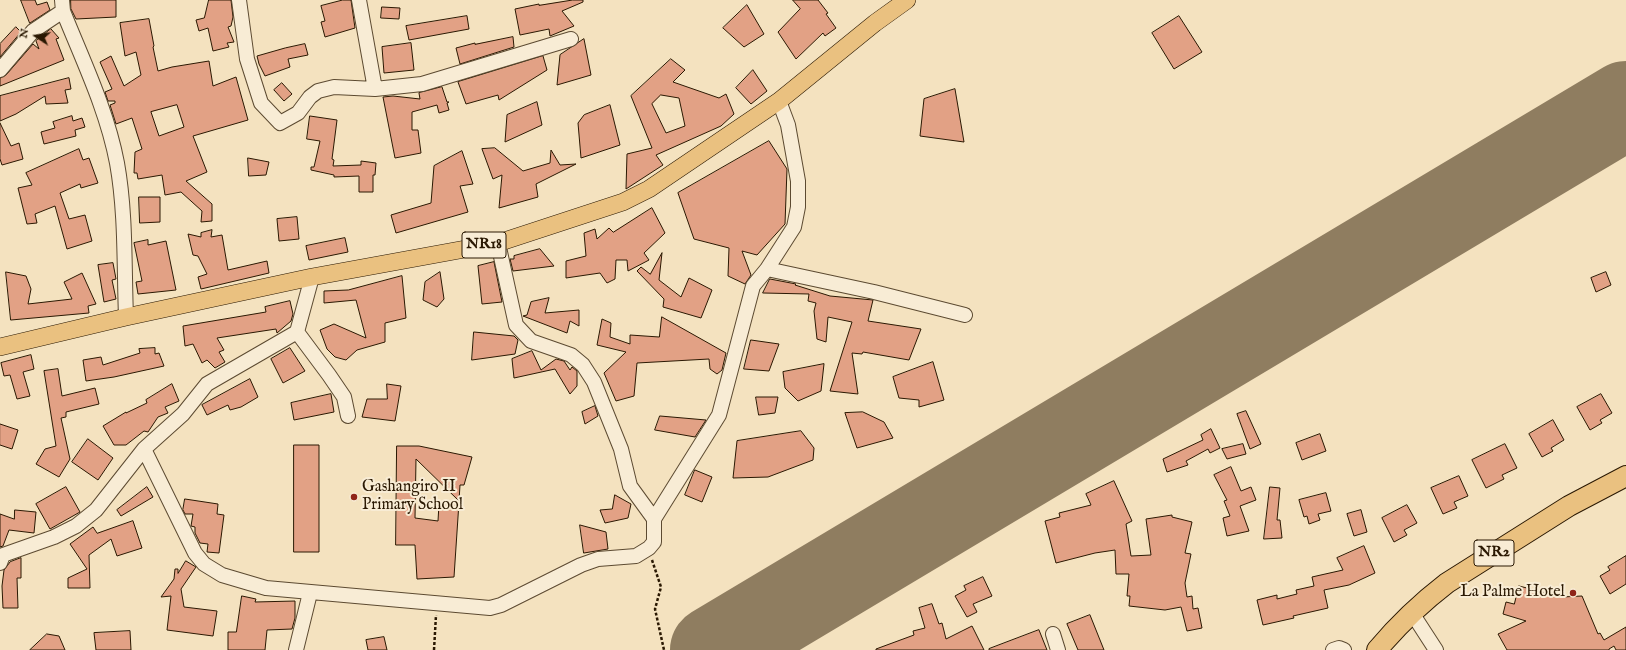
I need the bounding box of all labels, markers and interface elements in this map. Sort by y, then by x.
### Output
north arrow [16,16,56,56]
text: N [16,27,32,40]
road number: NR18 [462,232,506,258]
place label: Gashangiro II Primary School [362,478,463,516]
marker: Gashangiro II Primary School [349,492,359,502]
road number: NR2 [1474,540,1514,566]
place label: La Palme Hotel [1460,583,1565,603]
marker: La Palme Hotel [1568,588,1578,598]

